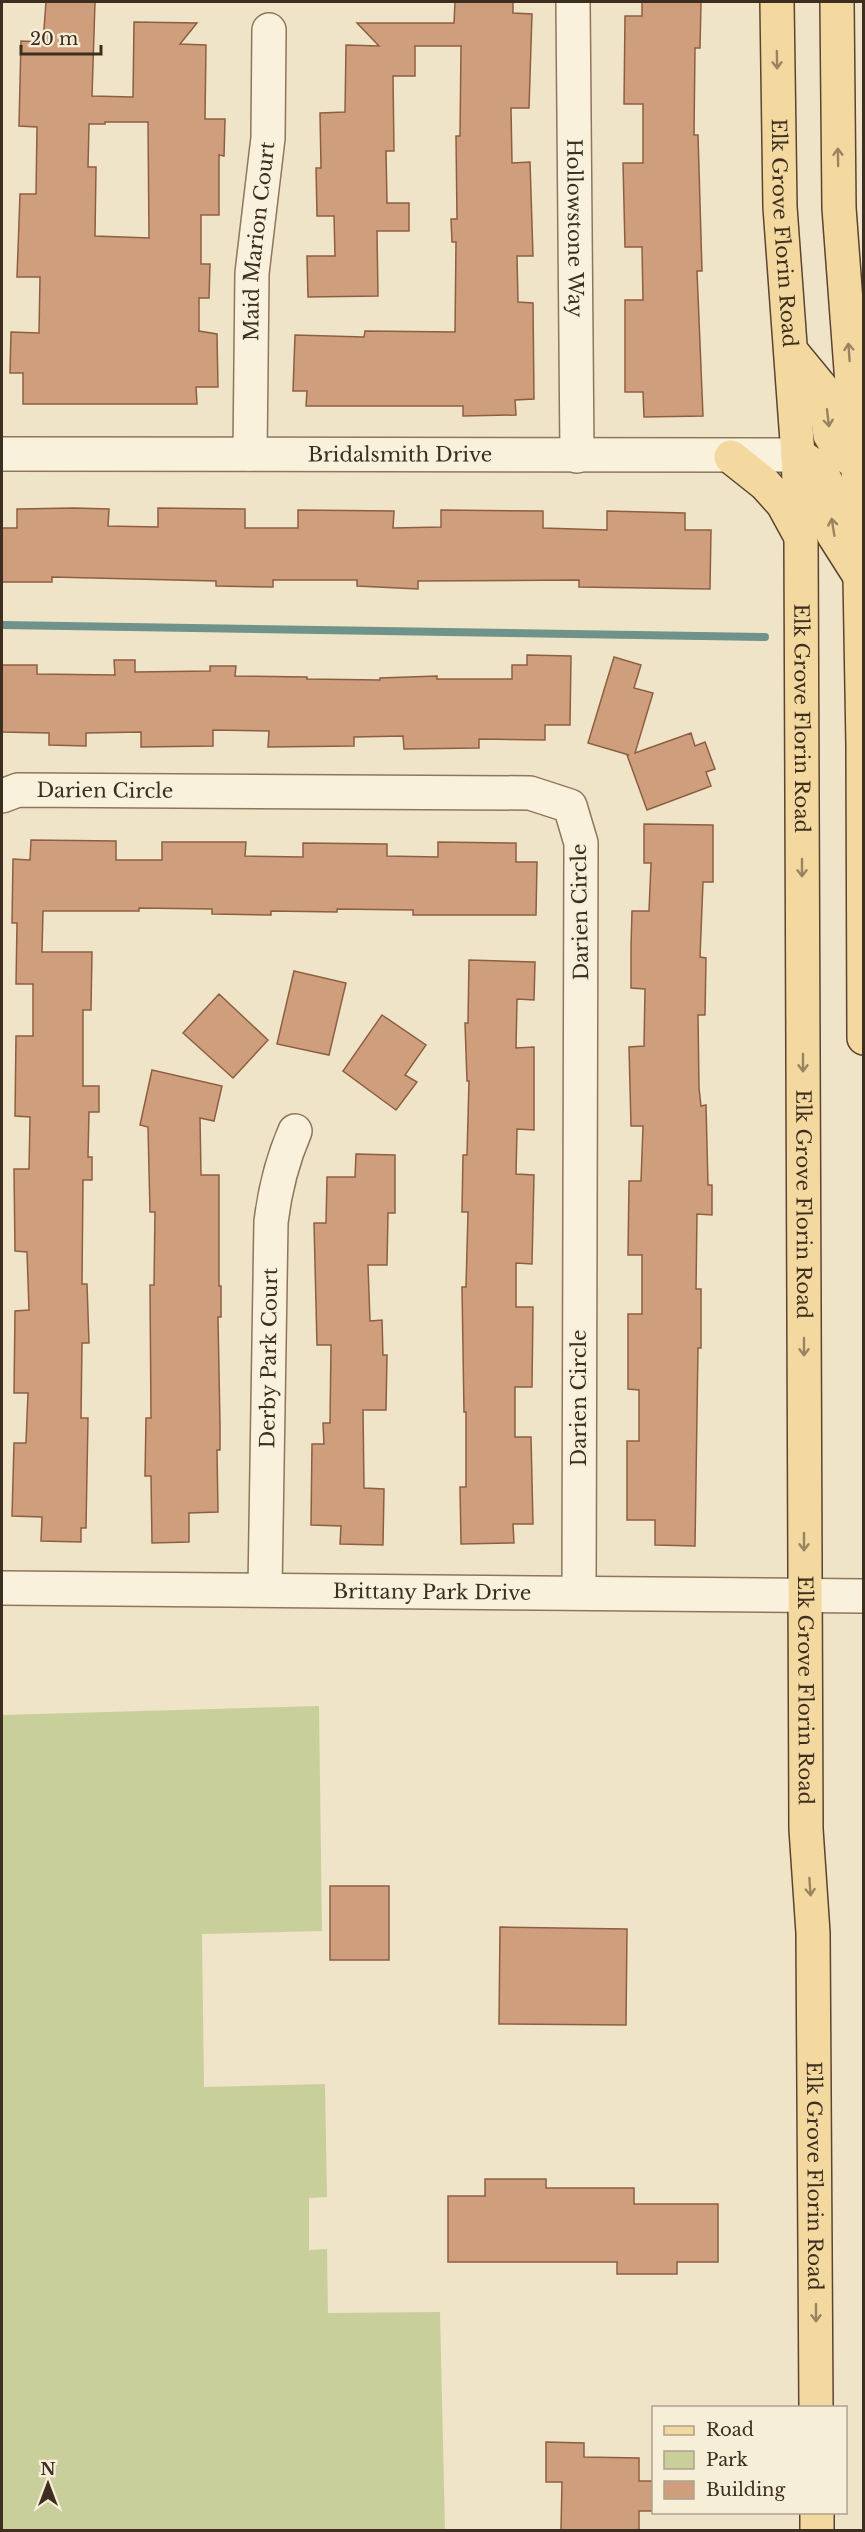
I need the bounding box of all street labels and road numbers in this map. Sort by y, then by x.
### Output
street label: Elk Grove Florin Road [767,118,802,348]
street label: Hollowstone Way [562,138,588,318]
street label: Maid Marion Court [239,140,280,341]
street label: Bridalsmith Drive [308,442,492,467]
street label: Elk Grove Florin Road [789,604,814,833]
street label: Darien Circle [36,778,173,803]
street label: Darien Circle [567,843,593,981]
street label: Elk Grove Florin Road [791,1090,816,1319]
street label: Derby Park Court [255,1267,282,1449]
street label: Darien Circle [567,1330,591,1466]
street label: Elk Grove Florin Road [793,1576,818,1805]
street label: Brittany Park Drive [333,1579,531,1605]
street label: Elk Grove Florin Road [802,2061,827,2291]

